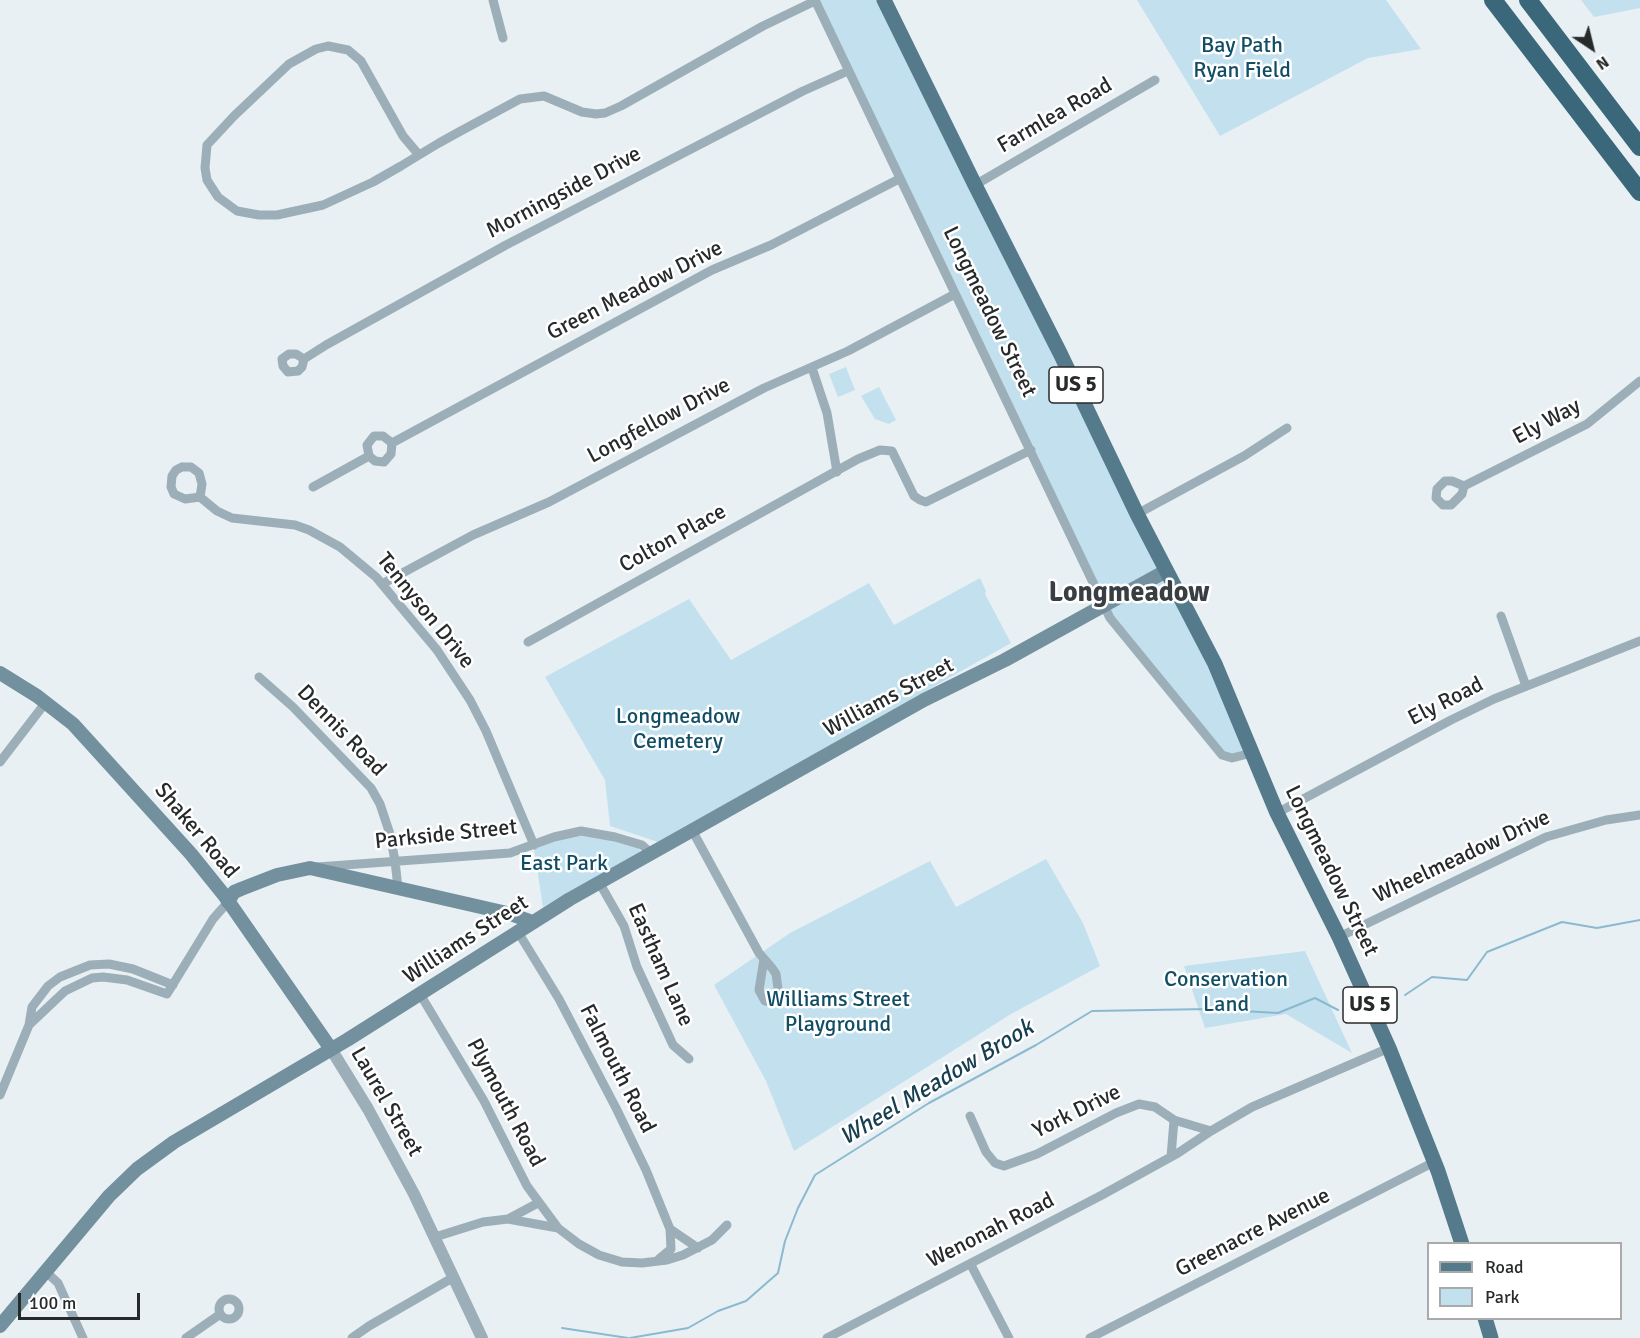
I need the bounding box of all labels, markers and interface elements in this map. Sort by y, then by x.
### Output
north arrow [1562,18,1622,78]
park label: Bay Path Ryan Field [1193,33,1291,84]
text: N [1592,51,1613,74]
street label: Farmlea Road [993,73,1117,159]
street label: Morningside Drive [482,141,646,245]
street label: Longmeadow Street [936,222,1042,402]
street label: Green Meadow Drive [543,235,727,347]
road number: US 5 [1049,367,1103,403]
street label: Longfellow Drive [583,372,735,470]
street label: Ely Way [1509,393,1585,451]
street label: Colton Place [615,499,731,579]
street label: Tennyson Drive [370,548,480,674]
district label: Longmeadow [1049,577,1209,611]
street label: Williams Street [819,653,959,743]
street label: Ely Road [1404,672,1488,732]
street label: Dennis Road [291,680,391,782]
park label: Longmeadow Cemetery [616,704,740,756]
street label: Shaker Road [148,778,244,884]
street label: Longmeadow Street [1278,781,1384,961]
street label: Wheelmeadow Drive [1370,805,1554,909]
street label: Parkside Street [374,814,518,856]
park label: East Park [520,851,608,877]
street label: Williams Street [399,890,533,990]
street label: Eastham Lane [621,899,699,1031]
park label: Conservation Land [1164,967,1288,1018]
park label: Williams Street Playground [766,987,910,1038]
road number: US 5 [1343,987,1397,1023]
street label: Falmouth Road [573,1000,661,1138]
water label: Wheel Meadow Brook [835,1014,1039,1152]
street label: Plymouth Road [460,1034,550,1172]
street label: Laurel Street [344,1043,428,1161]
street label: York Drive [1029,1079,1125,1145]
street label: Greenacre Avenue [1171,1183,1335,1283]
street label: Wenonah Road [923,1188,1059,1274]
legend [1427,1242,1622,1320]
text: Road [1485,1256,1524,1278]
scale bar [21,1281,142,1319]
text: Park [1485,1286,1520,1308]
text: 100 m [29,1292,76,1314]

